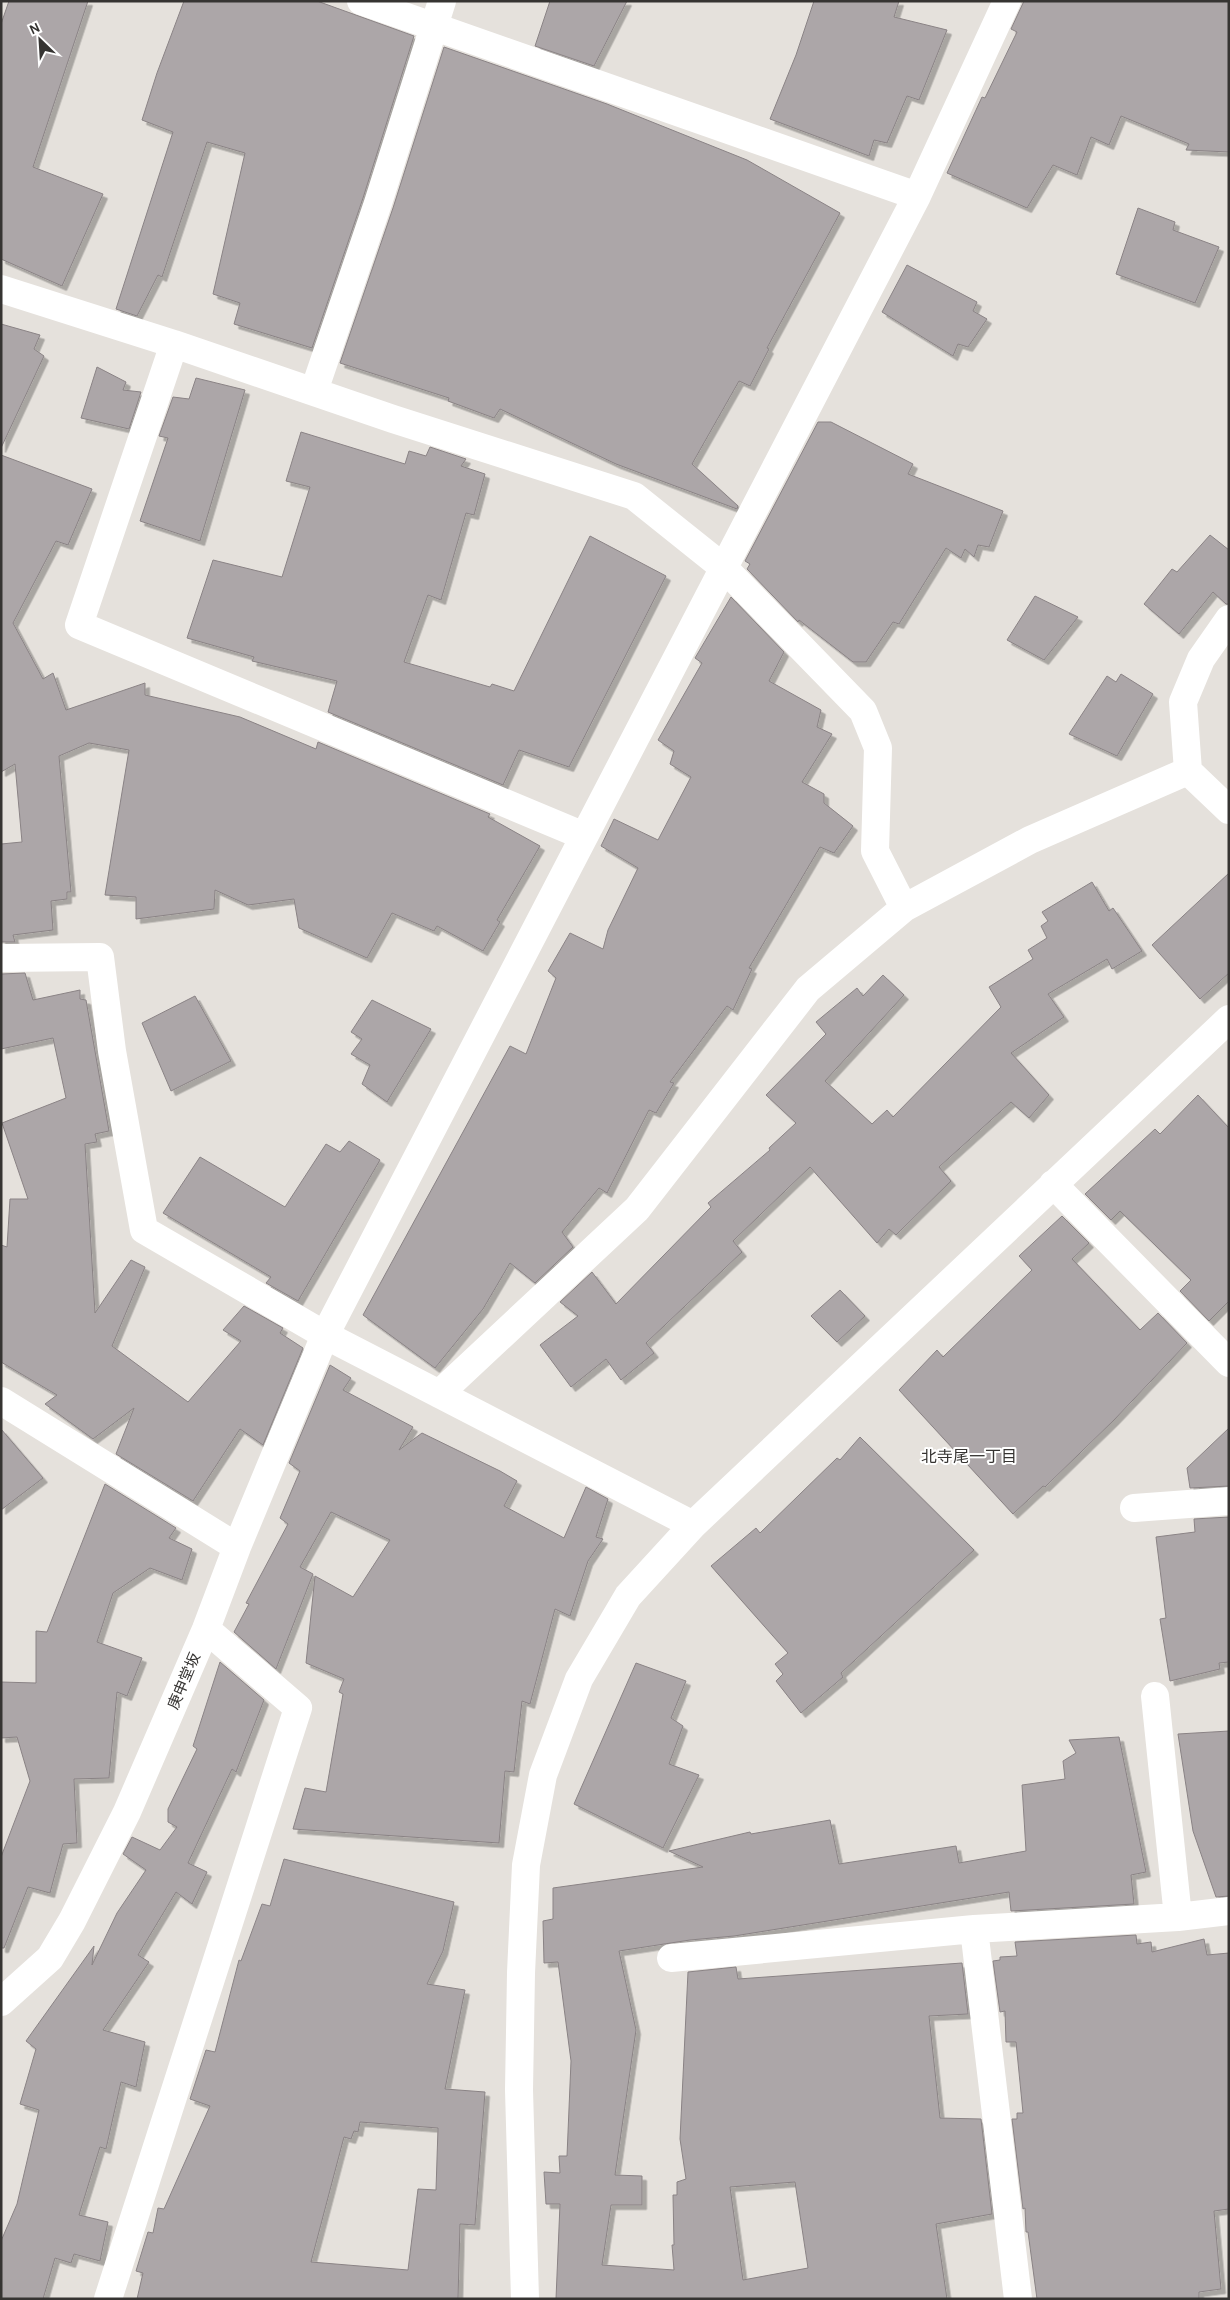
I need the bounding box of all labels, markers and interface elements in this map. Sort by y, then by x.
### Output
north arrow [15,15,65,65]
text: N [27,19,43,38]
district label: 北寺尾一丁目 [921,1447,1017,1466]
street label: 庚申堂坂 [164,1650,204,1712]

